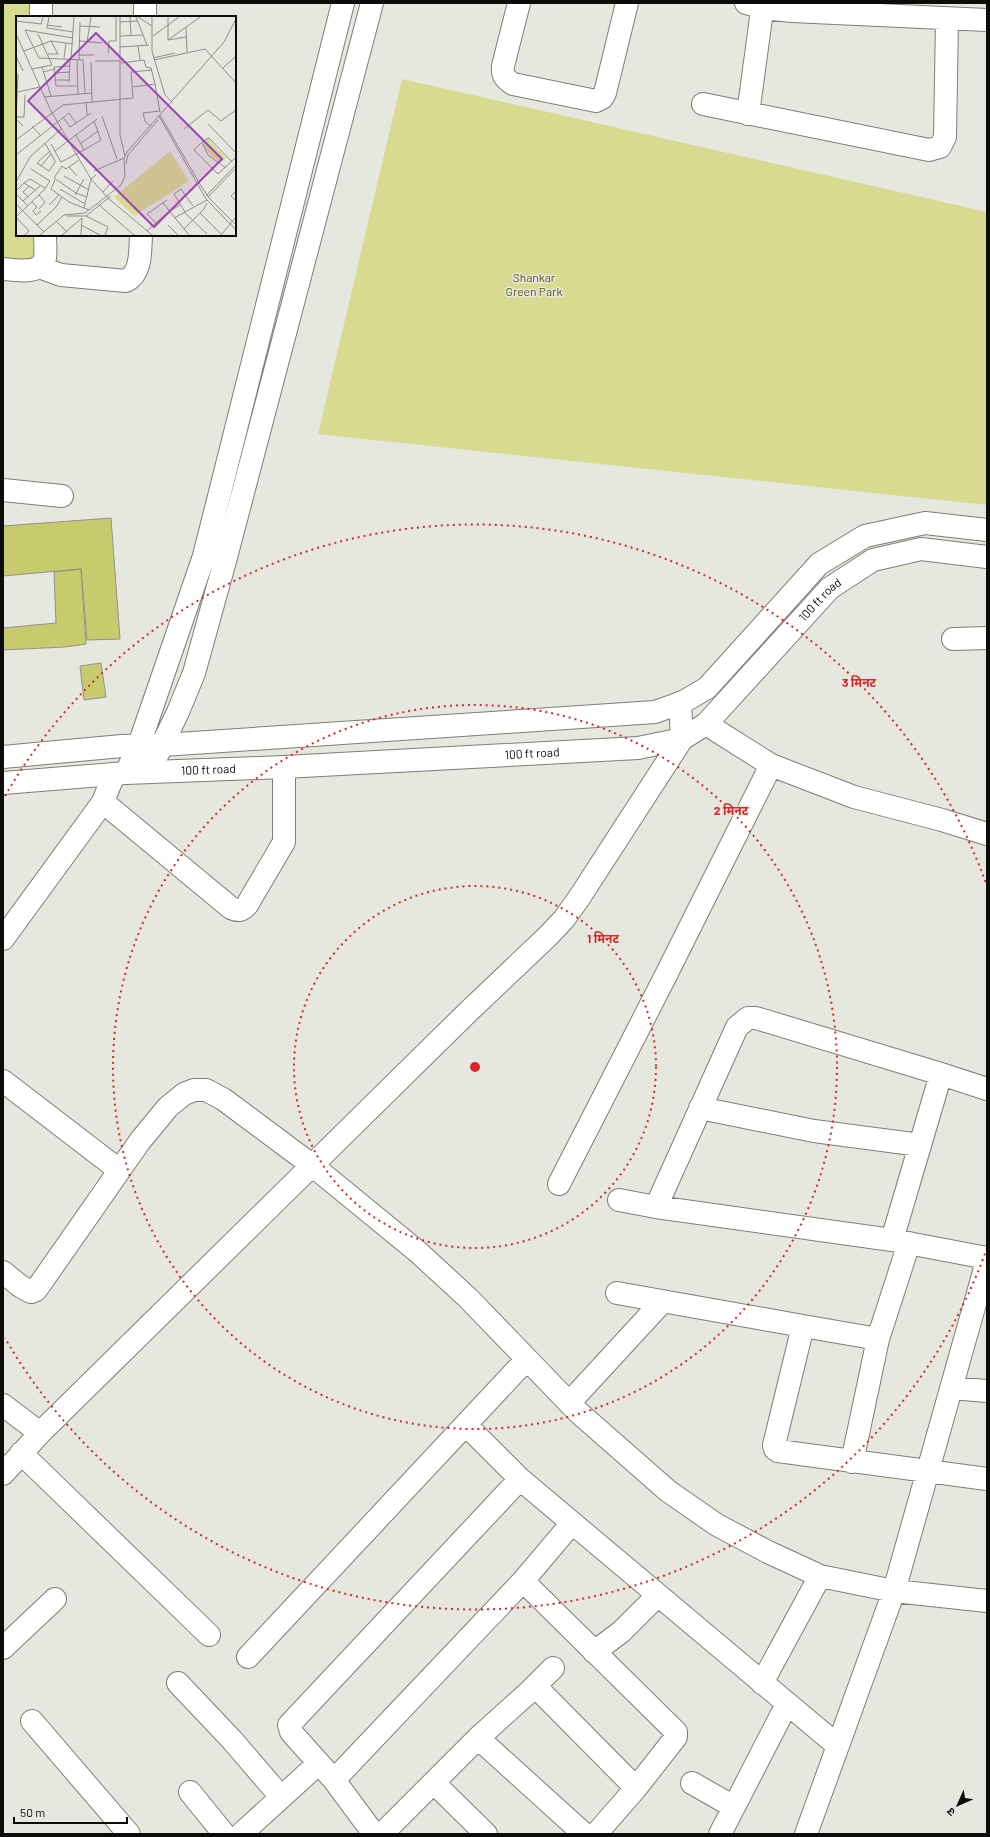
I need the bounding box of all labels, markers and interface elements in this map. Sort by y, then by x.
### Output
inset map [16,16,236,236]
park label: Shankar Green Park [506,270,562,298]
street label: 100 ft road [795,575,843,624]
text: 3 मिनट [842,675,877,689]
street label: 100 ft road [504,744,560,761]
street label: 100 ft road [181,761,236,777]
text: 2 मिनट [714,803,749,817]
text: 1 मिनट [587,931,619,945]
centre of rings [468,1060,482,1074]
north arrow [938,1785,978,1825]
scale bar [14,1799,127,1825]
text: 50 m [20,1805,45,1819]
text: उ [943,1805,957,1819]

